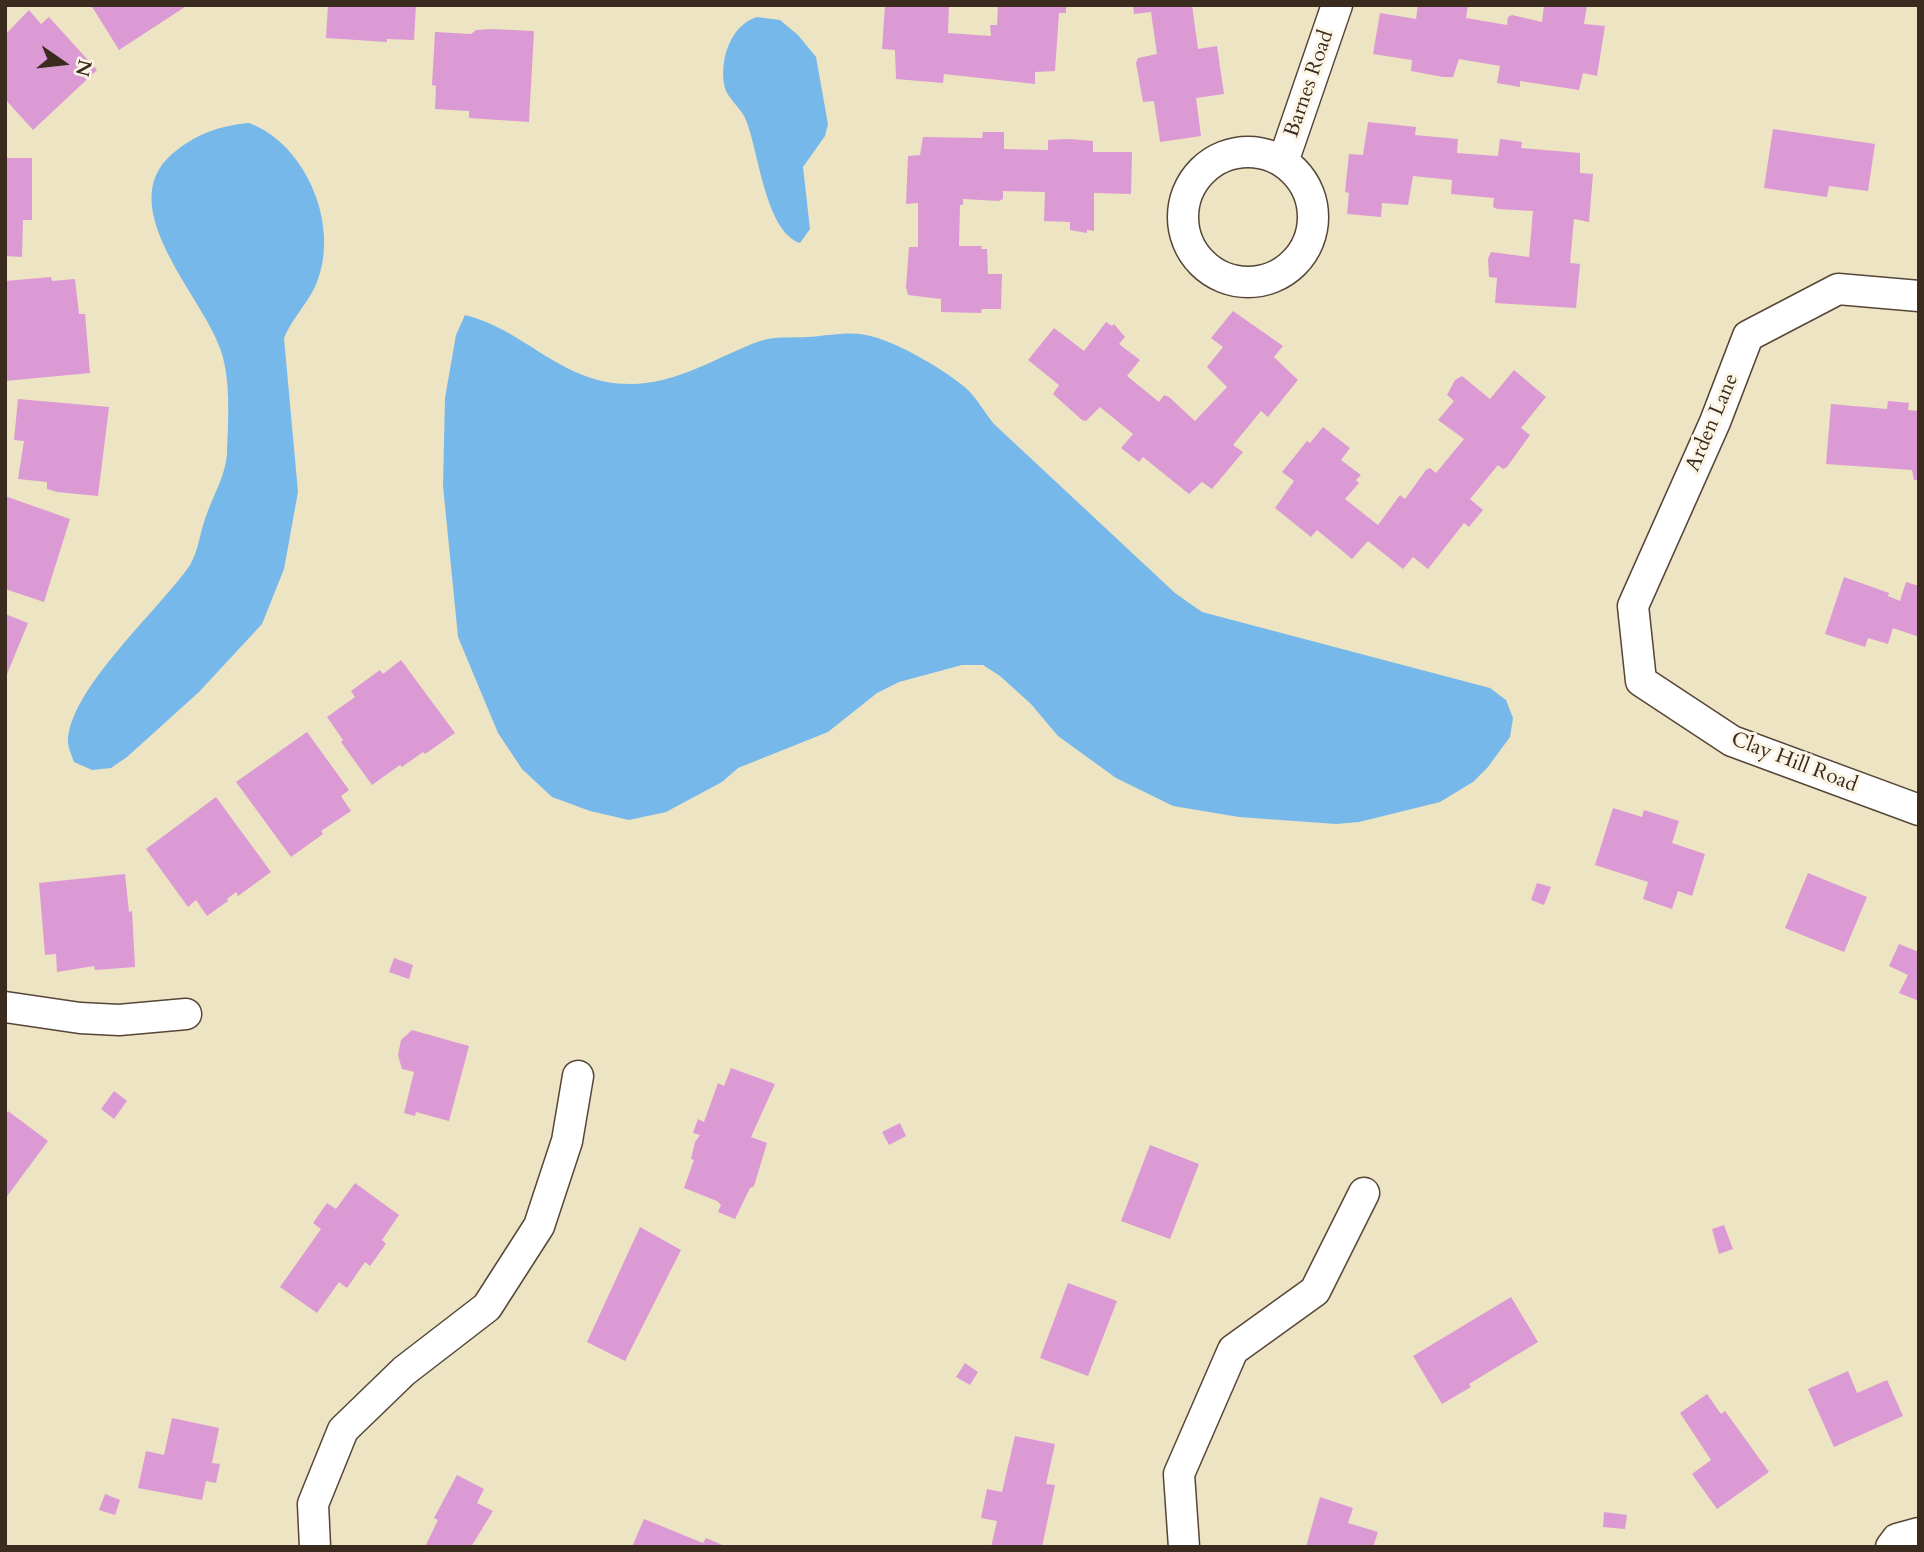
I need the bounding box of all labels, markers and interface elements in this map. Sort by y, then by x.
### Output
street label: Barnes Road [1280,27,1340,141]
north arrow [28,28,98,98]
text: N [69,57,98,79]
street label: Arden Lane [1681,370,1745,476]
street label: Clay Hill Road [1727,727,1861,799]

